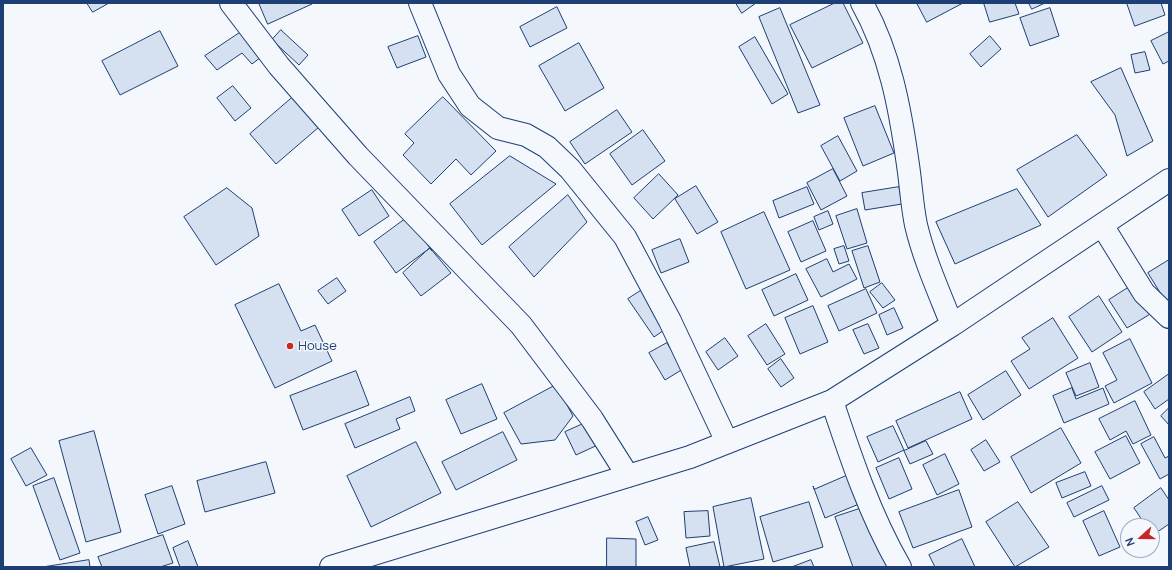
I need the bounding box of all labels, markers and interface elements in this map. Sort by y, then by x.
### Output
place label: House [298,338,337,354]
marker: House [285,341,295,351]
north arrow [1120,518,1160,558]
text: N [1121,536,1138,548]

